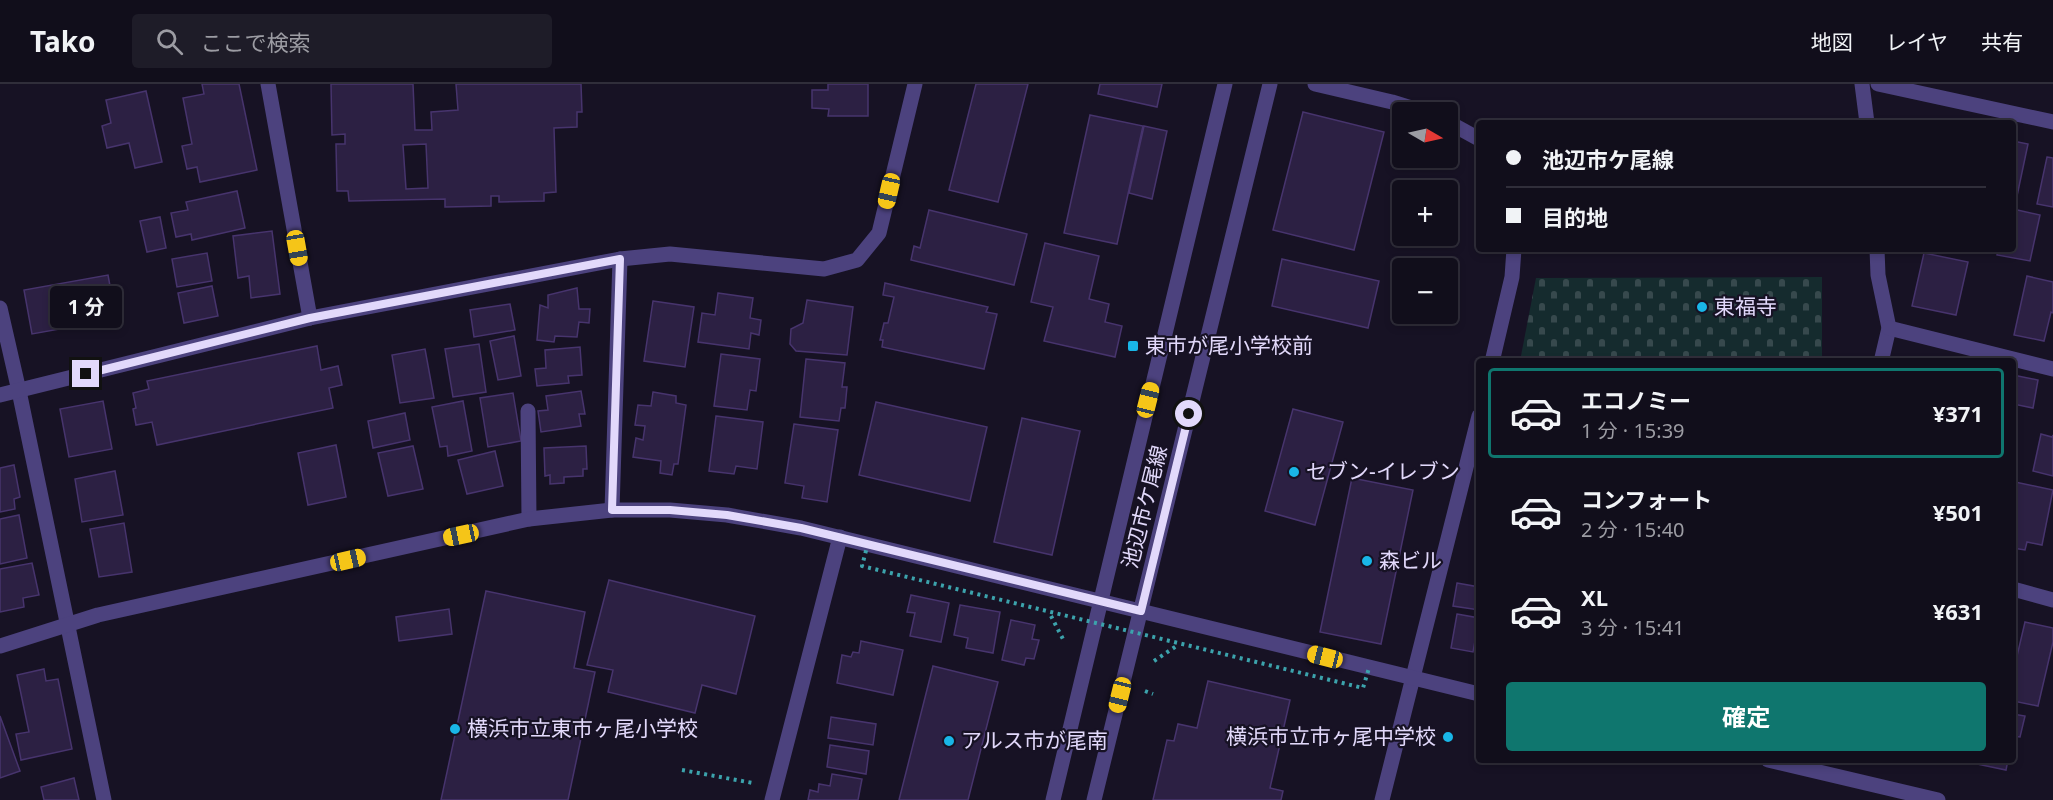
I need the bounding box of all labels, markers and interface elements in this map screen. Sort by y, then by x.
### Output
search box [132,14,552,68]
text: Tako [30,22,96,60]
icon: search [153,25,186,58]
text: ここで検索 [201,27,311,57]
text: 地図 [1811,28,1853,56]
text: レイヤ [1886,28,1948,56]
text: 共有 [1981,28,2023,56]
north arrow [1392,102,1458,168]
map controls [1392,102,1458,324]
text: 池辺市ケ尾線 [1542,144,1674,174]
car [876,171,902,211]
button: + [1392,180,1458,246]
text: 目的地 [1542,202,1608,232]
car [285,229,309,267]
button: − [1392,258,1458,324]
callout: 1 分 [50,287,122,329]
place label: 東福寺 [1714,292,1777,320]
text: 1 分 [68,293,104,320]
marker: 東福寺 [1695,300,1709,314]
place label: 東市が尾小学校前 [1145,331,1313,359]
marker: 東市が尾小学校前 [1126,339,1140,353]
route end [72,360,99,387]
car [1135,380,1161,420]
text: エコノミー [1581,385,1691,415]
icon: car [1509,386,1563,440]
text: ¥371 [1933,398,1983,428]
route start [1175,400,1202,427]
text: 1 分 · 15:39 [1581,417,1685,444]
street label: 池辺市ケ尾線 [1115,442,1173,571]
place label: セブン-イレブン [1306,457,1460,485]
marker: セブン-イレブン [1287,465,1301,479]
text: コンフォート [1581,484,1712,514]
icon: car [1509,485,1563,539]
text: ¥501 [1933,497,1983,527]
text: 2 分 · 15:40 [1581,516,1685,543]
car [442,522,480,548]
place label: 森ビル [1379,546,1442,574]
car [328,547,368,573]
marker: 森ビル [1360,554,1374,568]
text: XL [1581,582,1608,612]
icon: car [1509,584,1563,638]
text: ¥631 [1933,596,1983,626]
text: 3 分 · 15:41 [1581,614,1685,641]
car [1305,644,1345,670]
car [1107,675,1133,715]
button: 確定 [1506,682,1986,751]
place label: 横浜市立東市ヶ尾小学校 [467,714,698,742]
marker: 横浜市立東市ヶ尾小学校 [448,722,462,736]
place label: 横浜市立市ヶ尾中学校 [1226,722,1436,750]
place label: アルス市が尾南 [961,726,1108,754]
marker: 横浜市立市ヶ尾中学校 [1441,730,1455,744]
marker: アルス市が尾南 [942,734,956,748]

